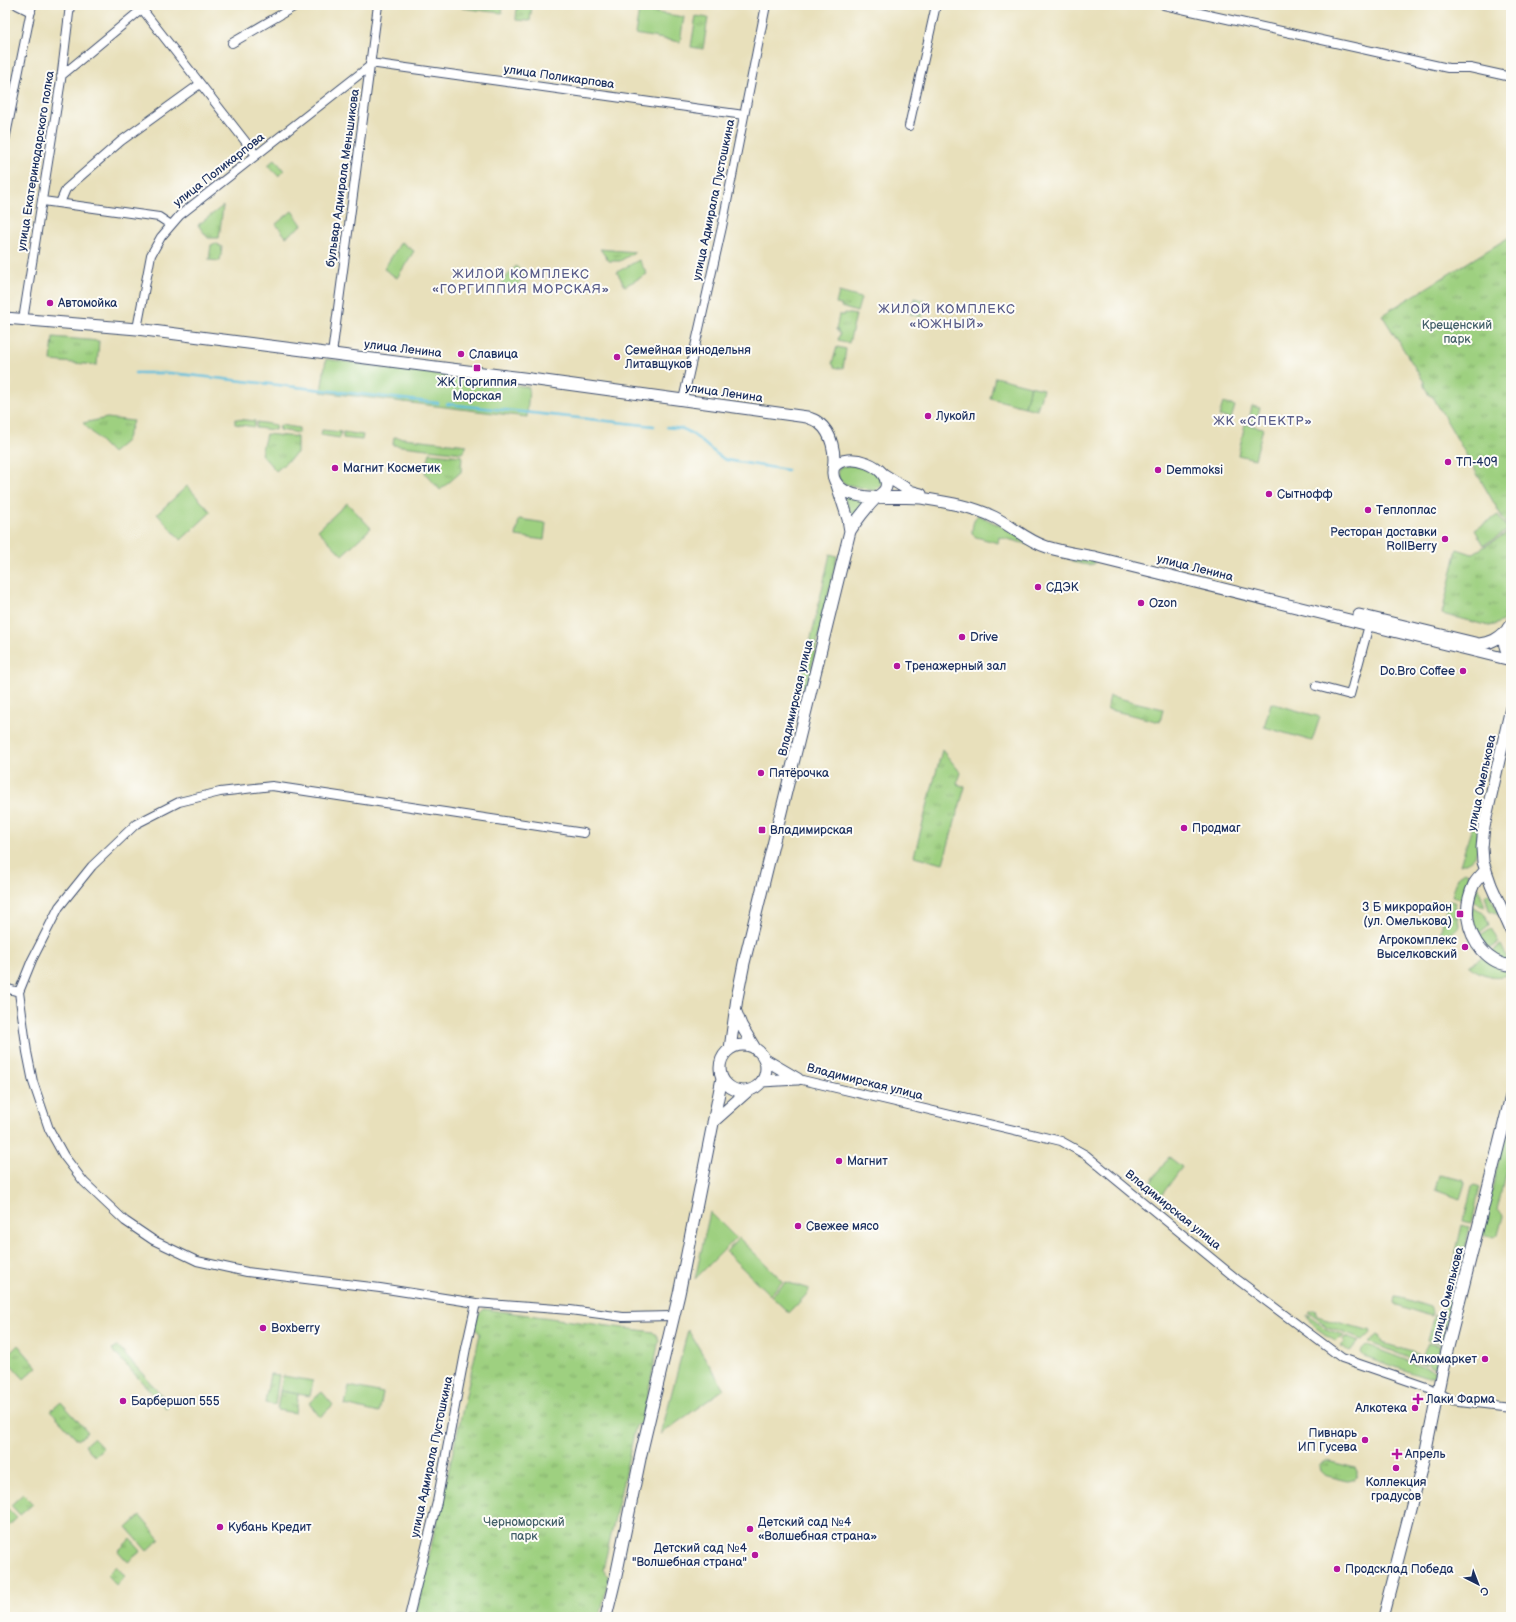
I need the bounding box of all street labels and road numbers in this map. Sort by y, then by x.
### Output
street label: улица Поликарпова [503,62,615,92]
street label: улица Екатеринодарского полка [14,70,58,252]
street label: бульвар Адмирала Меньшикова [323,88,363,268]
street label: улица Адмирала Пустошкина [690,118,738,282]
street label: улица Поликарпова [170,130,268,210]
street label: улица Ленина [363,337,443,361]
street label: улица Ленина [684,380,764,406]
street label: улица Ленина [1155,551,1235,585]
street label: Владимирская улица [775,638,817,758]
street label: улица Омелькова [1464,733,1500,833]
street label: Владимирская улица [805,1060,925,1104]
street label: Владимирская улица [1122,1167,1224,1253]
street label: улица Омелькова [1429,1246,1467,1344]
street label: улица Адмирала Пустошкина [408,1375,456,1539]

